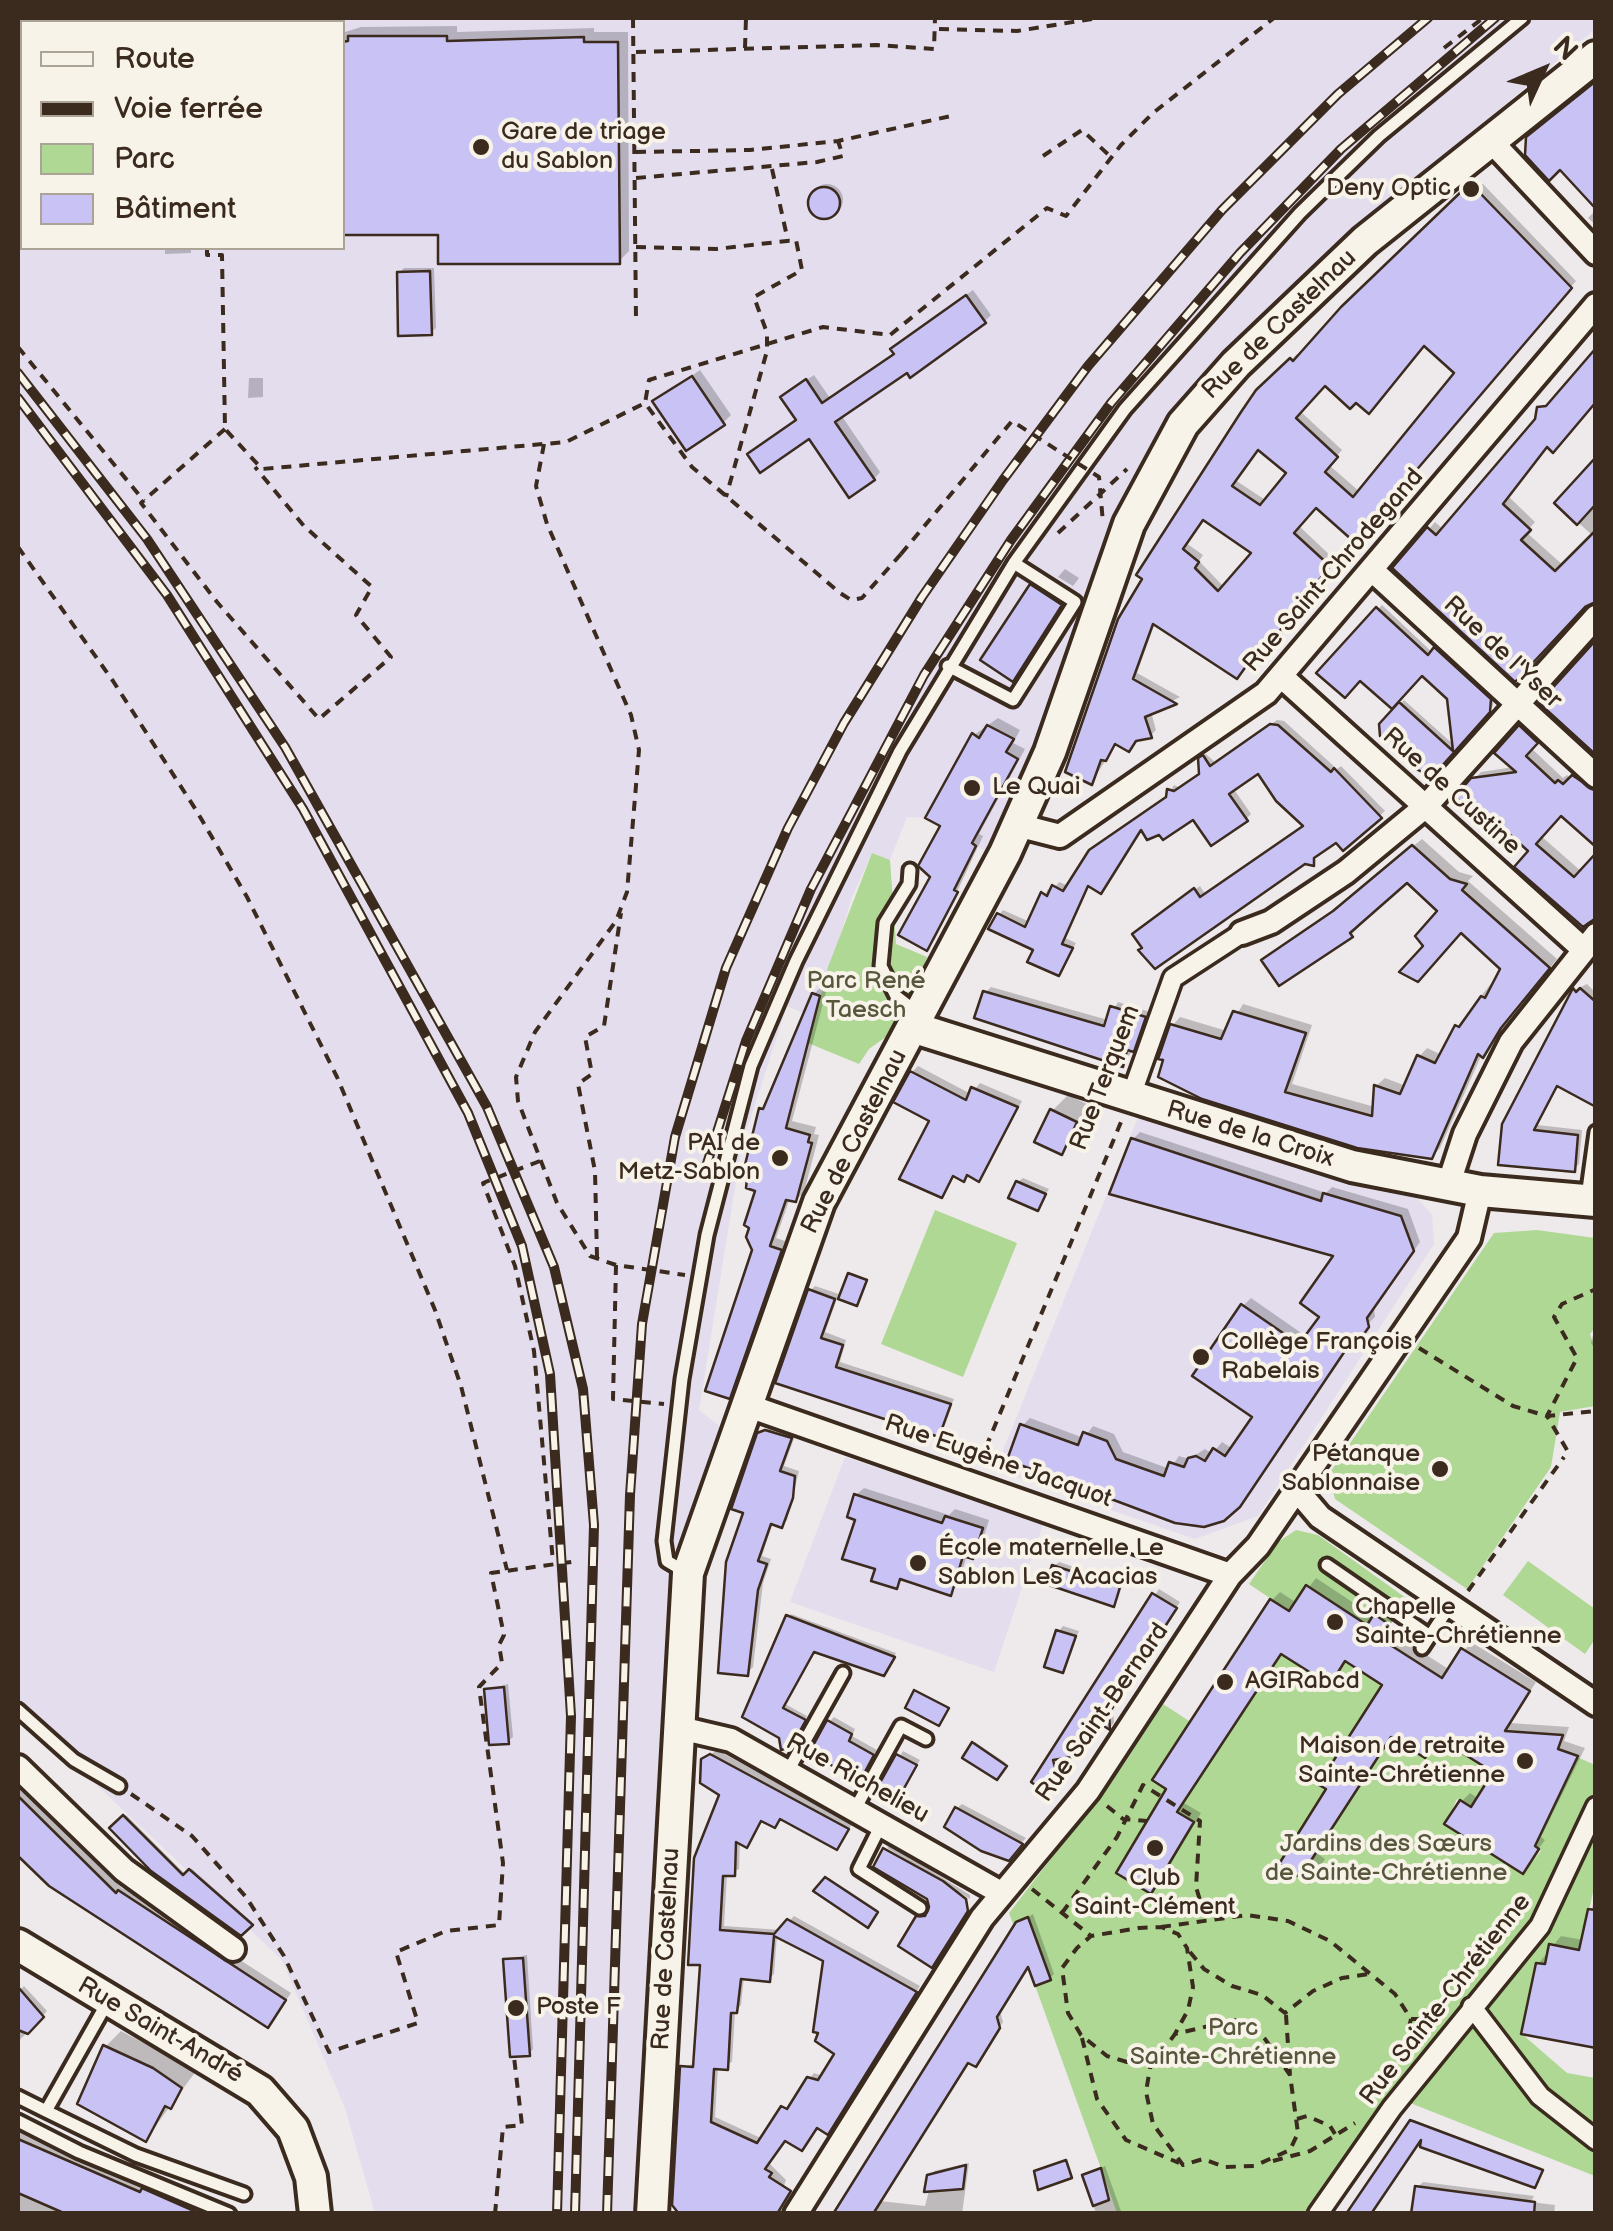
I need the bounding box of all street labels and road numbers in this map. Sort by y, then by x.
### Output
street label: Rue de Castelnau [1197,244,1363,406]
street label: Rue Saint-Chrodegand [1237,463,1431,679]
street label: Rue de l'Yser [1436,590,1568,716]
street label: Rue de Custine [1376,722,1526,862]
street label: Rue Terquem [1065,1001,1147,1155]
street label: Rue de Castelnau [796,1045,914,1239]
street label: Rue de la Croix [1163,1095,1337,1175]
street label: Rue Eugène Jacquot [880,1409,1116,1515]
street label: Rue Saint-Bernard [1030,1618,1176,1808]
street label: Rue Richelieu [780,1727,934,1831]
street label: Rue de Castelnau [647,1847,687,2051]
street label: Rue Sainte-Chrétienne [1354,1888,1538,2112]
street label: Rue Saint-André [72,1971,248,2091]

